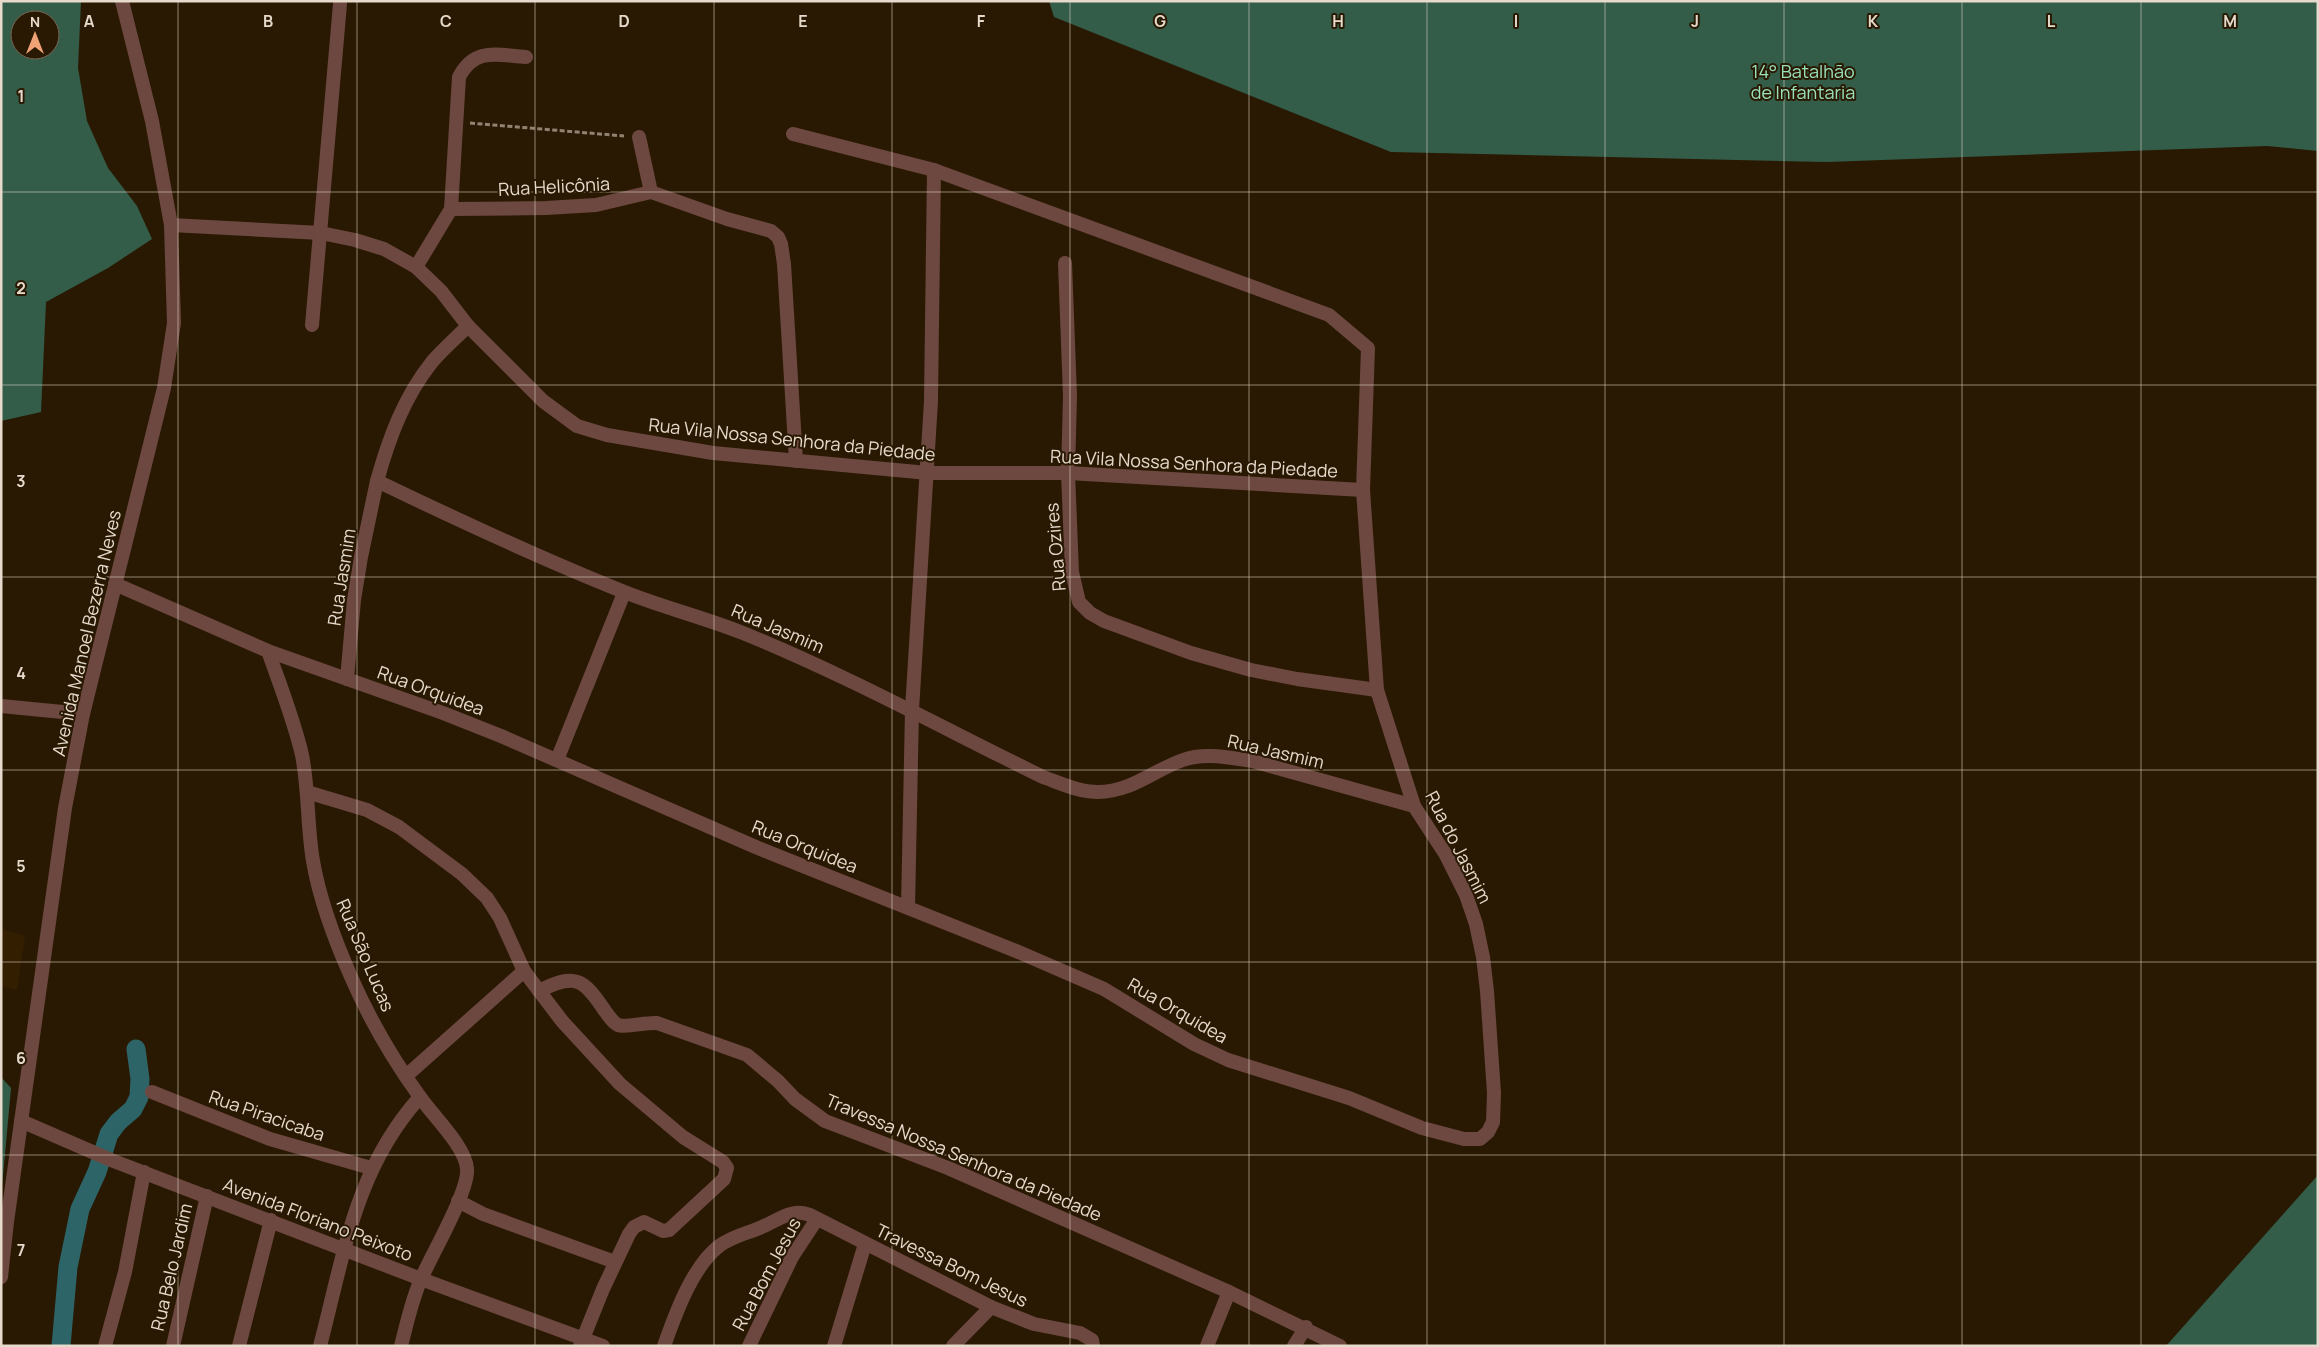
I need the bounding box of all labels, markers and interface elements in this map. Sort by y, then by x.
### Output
north arrow [10,10,60,60]
text: A [84,10,95,32]
text: B [263,10,273,32]
text: C [440,10,452,32]
text: D [618,10,630,32]
text: E [798,10,808,32]
text: F [977,10,986,32]
text: G [1154,10,1166,32]
text: H [1332,10,1344,32]
text: I [1514,10,1518,32]
text: J [1691,10,1699,32]
text: K [1868,10,1879,32]
text: L [2047,10,2056,32]
text: M [2223,10,2237,32]
text: N [30,12,40,31]
park label: 14° Batalhão de Infantaria [1751,59,1855,104]
text: 1 [17,85,25,107]
street label: Rua Helicônia [497,171,611,201]
text: 2 [16,277,26,299]
street label: Rua Vila Nossa Senhora da Piedade [647,412,937,466]
street label: Rua Vila Nossa Senhora da Piedade [1049,443,1339,483]
text: 3 [16,470,26,492]
street label: Rua Ozires [1039,502,1071,592]
street label: Avenida Manoel Bezerra Neves [46,508,126,758]
street label: Rua Jasmim [321,527,361,627]
street label: Rua Jasmim [728,598,828,658]
street label: Rua Orquidea [374,660,488,720]
text: 4 [16,662,26,684]
street label: Rua Jasmim [1225,728,1327,774]
street label: Rua do Jasmim [1420,787,1498,907]
street label: Rua Orquidea [749,814,861,878]
text: 5 [16,855,26,877]
street label: Rua São Lucas [331,895,401,1015]
street label: Rua Orquidea [1124,972,1232,1048]
text: 6 [16,1047,26,1069]
street label: Rua Piracicaba [206,1084,328,1146]
street label: Travessa Nossa Senhora da Piedade [822,1088,1106,1226]
street label: Avenida Floriano Peixoto [220,1172,416,1266]
street label: Rua Belo Jardim [145,1201,197,1333]
street label: Rua Bom Jesus [726,1213,806,1335]
street label: Travessa Bom Jesus [872,1218,1032,1312]
text: 7 [17,1239,25,1261]

